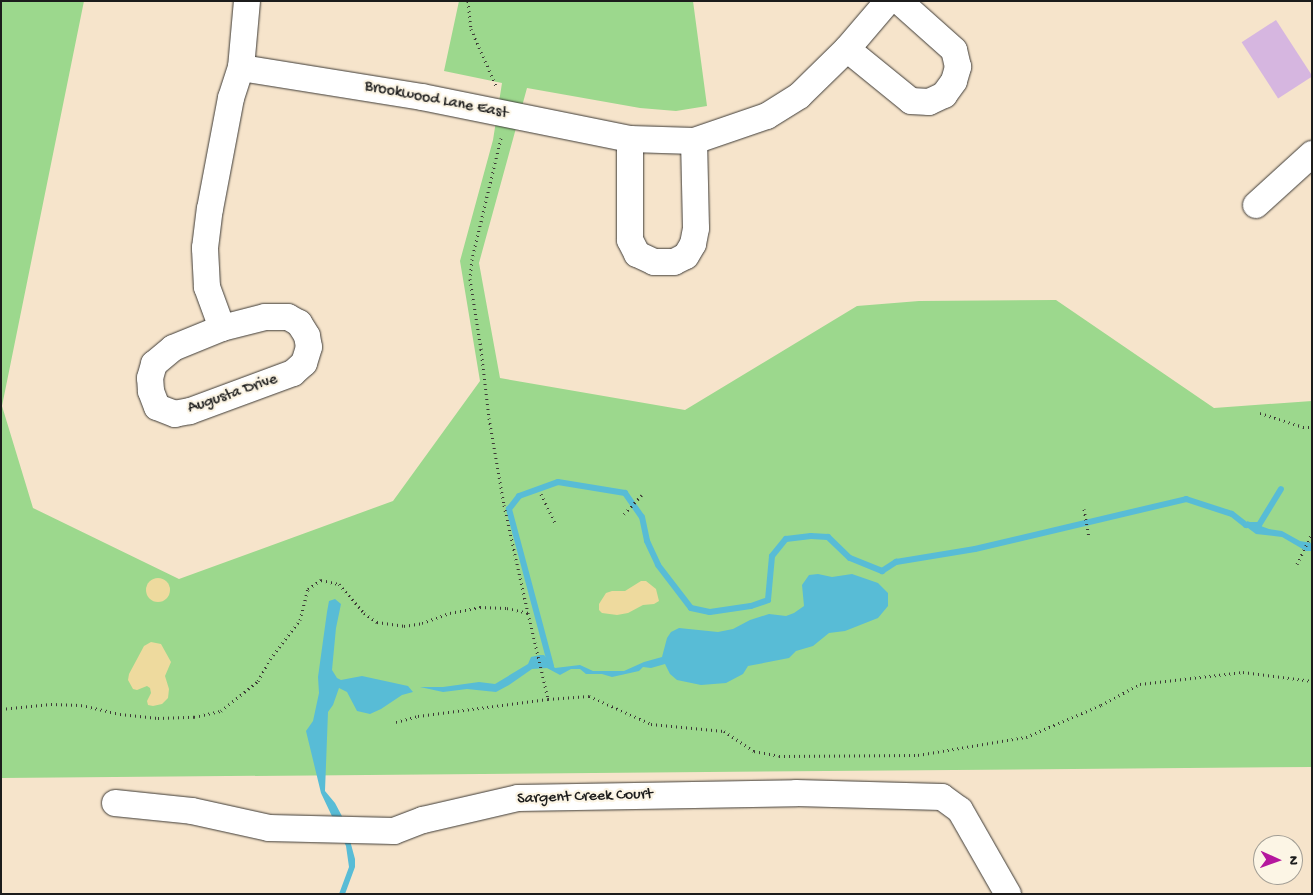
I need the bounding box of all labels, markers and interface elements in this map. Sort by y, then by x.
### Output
street label: Brookwood Lane East [363,78,509,124]
street label: Augusta Drive [186,371,280,419]
street label: Sargent Creek Court [517,786,653,810]
north arrow [1253,835,1303,885]
text: N [1284,856,1301,865]

